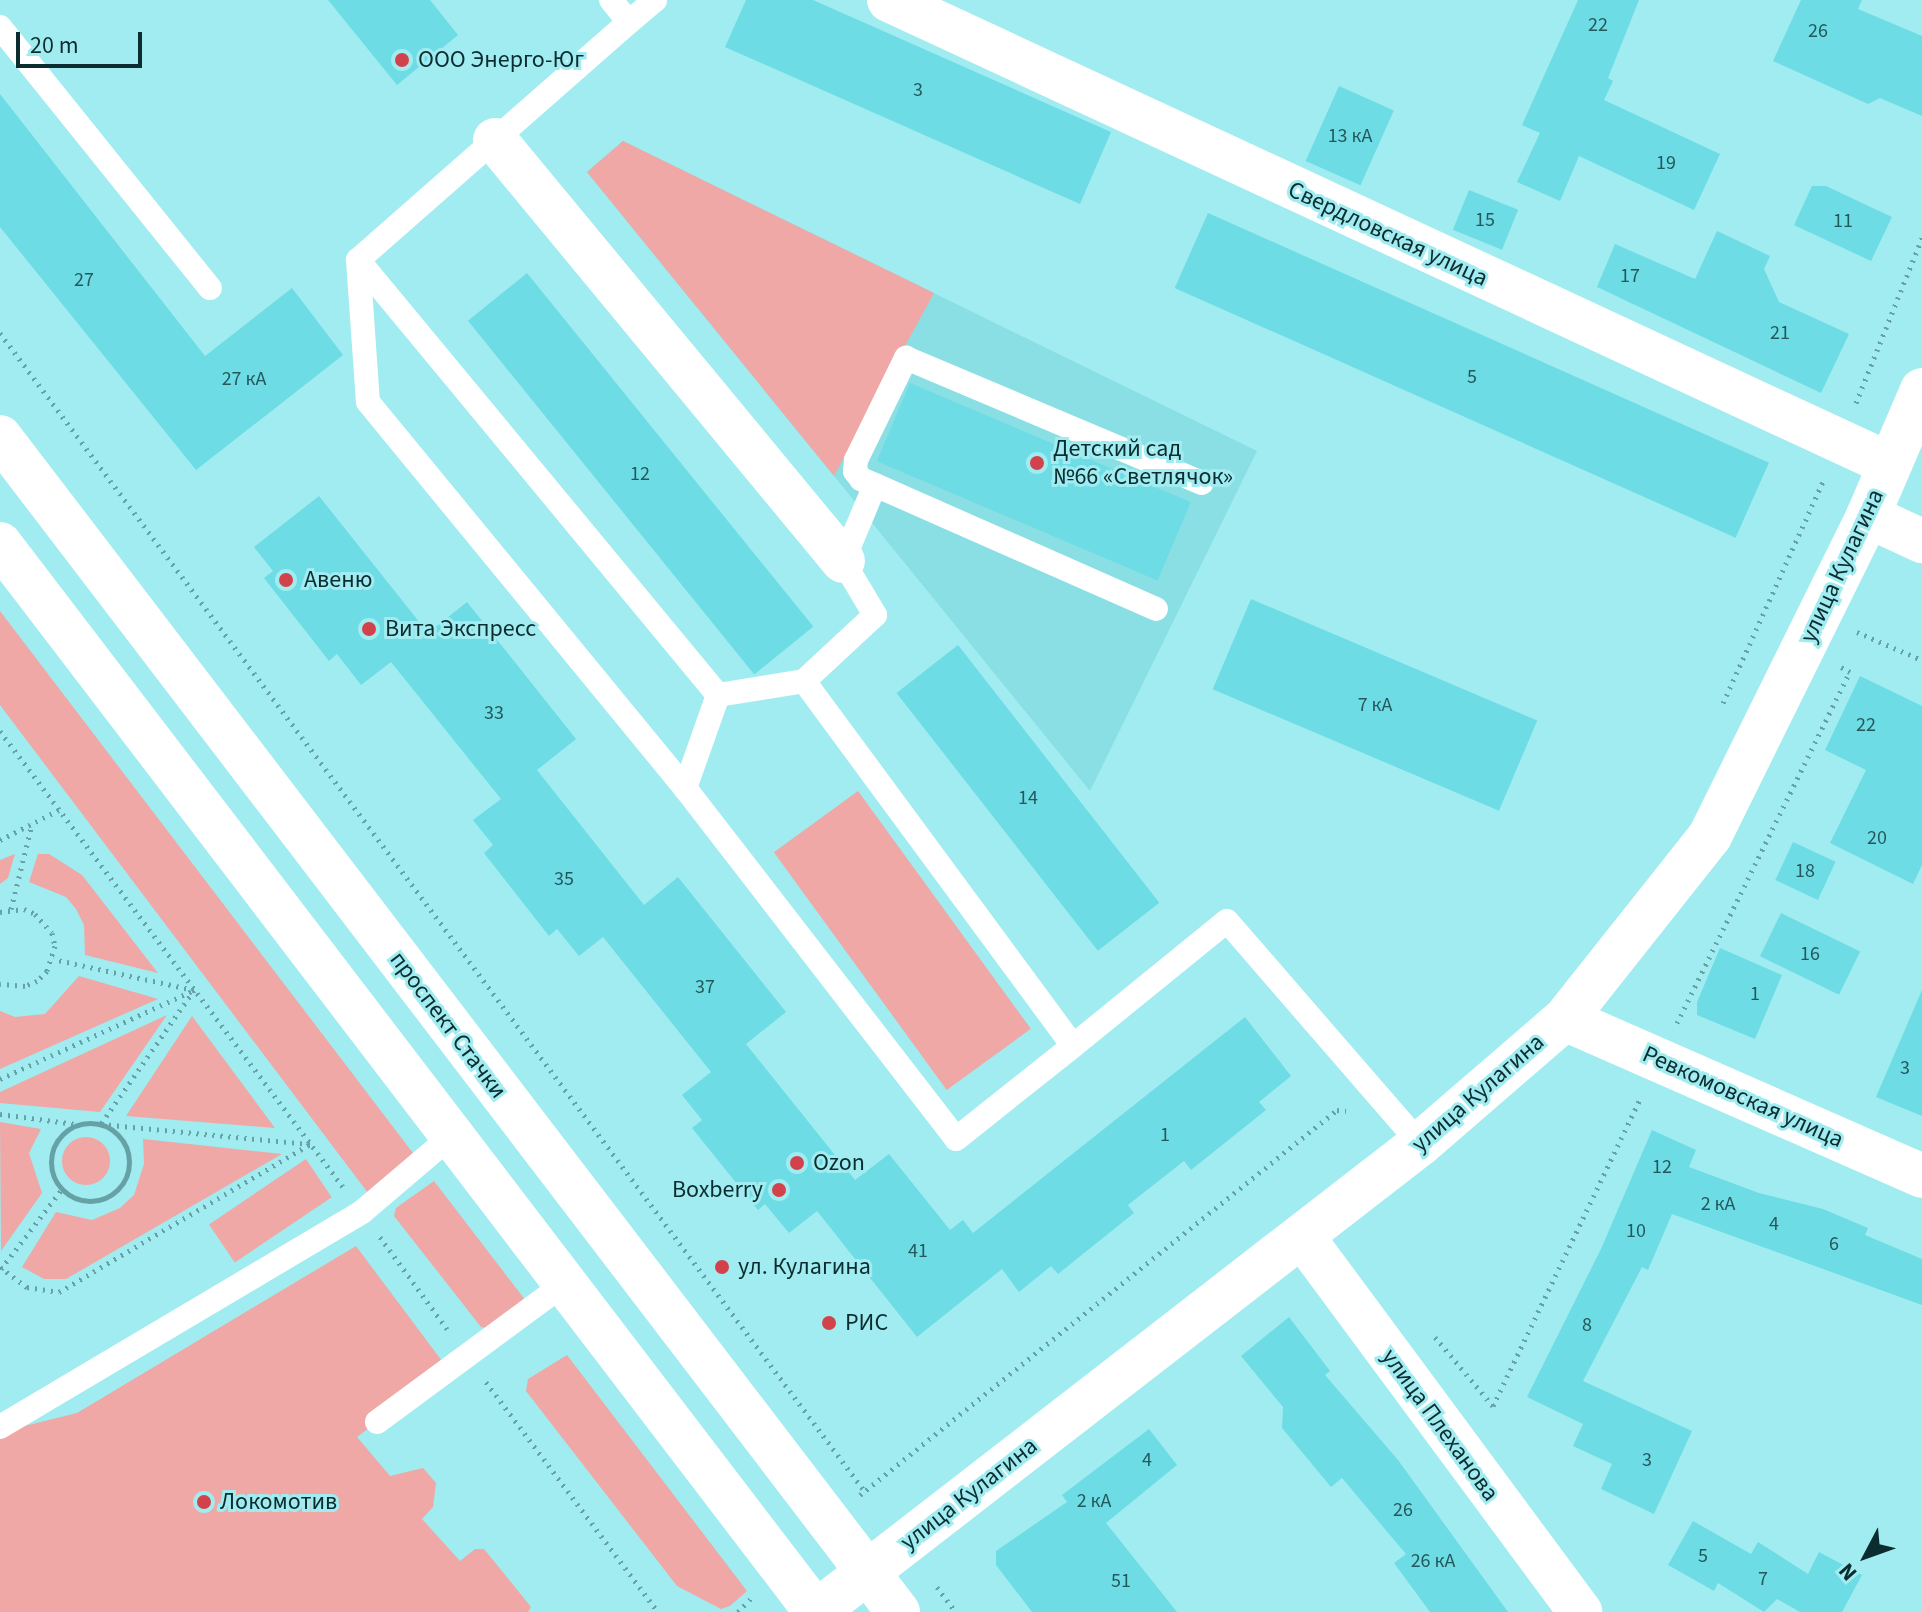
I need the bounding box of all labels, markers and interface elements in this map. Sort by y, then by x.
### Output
house number: 22 [1588,13,1608,37]
scale bar [20,16,146,66]
house number: 26 [1808,19,1828,43]
text: 20 m [30,28,79,63]
place label: ООО Энерго-Юг [418,46,584,74]
marker: ООО Энерго-Юг [393,51,411,69]
house number: 3 [913,78,923,102]
house number: 13 кА [1328,124,1372,148]
house number: 19 [1656,151,1676,175]
street label: Свердловская улица [1284,175,1492,293]
house number: 15 [1475,208,1495,232]
house number: 11 [1833,209,1853,233]
house number: 17 [1620,264,1640,288]
house number: 27 [74,268,94,292]
house number: 21 [1770,321,1790,345]
house number: 5 [1467,365,1477,389]
house number: 27 кА [222,367,266,391]
place label: Детский сад №66 «Светлячок» [1053,435,1233,491]
marker: Детский сад №66 «Светлячок» [1028,454,1046,472]
house number: 12 [630,462,650,486]
street label: улица Кулагина [1794,485,1890,647]
place label: Авеню [304,566,372,594]
marker: Авеню [275,569,297,591]
place label: Вита Экспресс [385,615,536,643]
marker: Вита Экспресс [360,620,378,638]
house number: 7 кА [1358,693,1392,717]
house number: 33 [484,701,504,725]
house number: 22 [1856,713,1876,737]
house number: 14 [1018,786,1038,810]
house number: 20 [1867,826,1887,850]
house number: 18 [1795,859,1815,883]
house number: 35 [554,867,574,891]
house number: 16 [1800,942,1820,966]
street label: проспект Стачки [383,946,513,1104]
house number: 37 [695,975,715,999]
house number: 1 [1750,982,1760,1006]
street label: улица Кулагина [1406,1028,1550,1158]
street label: Ревкомовская улица [1638,1040,1848,1154]
house number: 3 [1900,1056,1910,1080]
house number: 1 [1160,1123,1170,1147]
place label: Ozon [813,1149,865,1177]
marker: Ozon [788,1154,806,1172]
house number: 12 [1652,1155,1672,1179]
place label: Boxberry [672,1176,763,1204]
marker: Boxberry [770,1181,788,1199]
house number: 2 кА [1701,1192,1735,1216]
house number: 4 [1769,1212,1779,1236]
house number: 10 [1626,1219,1646,1243]
house number: 6 [1829,1232,1839,1256]
house number: 41 [908,1239,928,1263]
place label: ул. Кулагина [738,1253,871,1281]
marker: ул. Кулагина [713,1258,731,1276]
place label: РИС [845,1309,888,1337]
house number: 8 [1582,1313,1592,1337]
marker: РИС [820,1314,838,1332]
street label: улица Плеханова [1375,1343,1505,1507]
street label: улица Кулагина [895,1432,1043,1556]
house number: 4 [1142,1448,1152,1472]
house number: 3 [1642,1448,1652,1472]
place label: Локомотив [220,1488,337,1516]
house number: 2 кА [1077,1489,1111,1513]
marker: Локомотив [195,1493,213,1511]
house number: 26 [1393,1498,1413,1522]
north arrow [1826,1516,1906,1596]
house number: 5 [1698,1544,1708,1568]
house number: 26 кА [1411,1549,1455,1573]
text: N [1831,1556,1865,1588]
house number: 7 [1758,1567,1768,1591]
house number: 51 [1111,1569,1131,1593]

